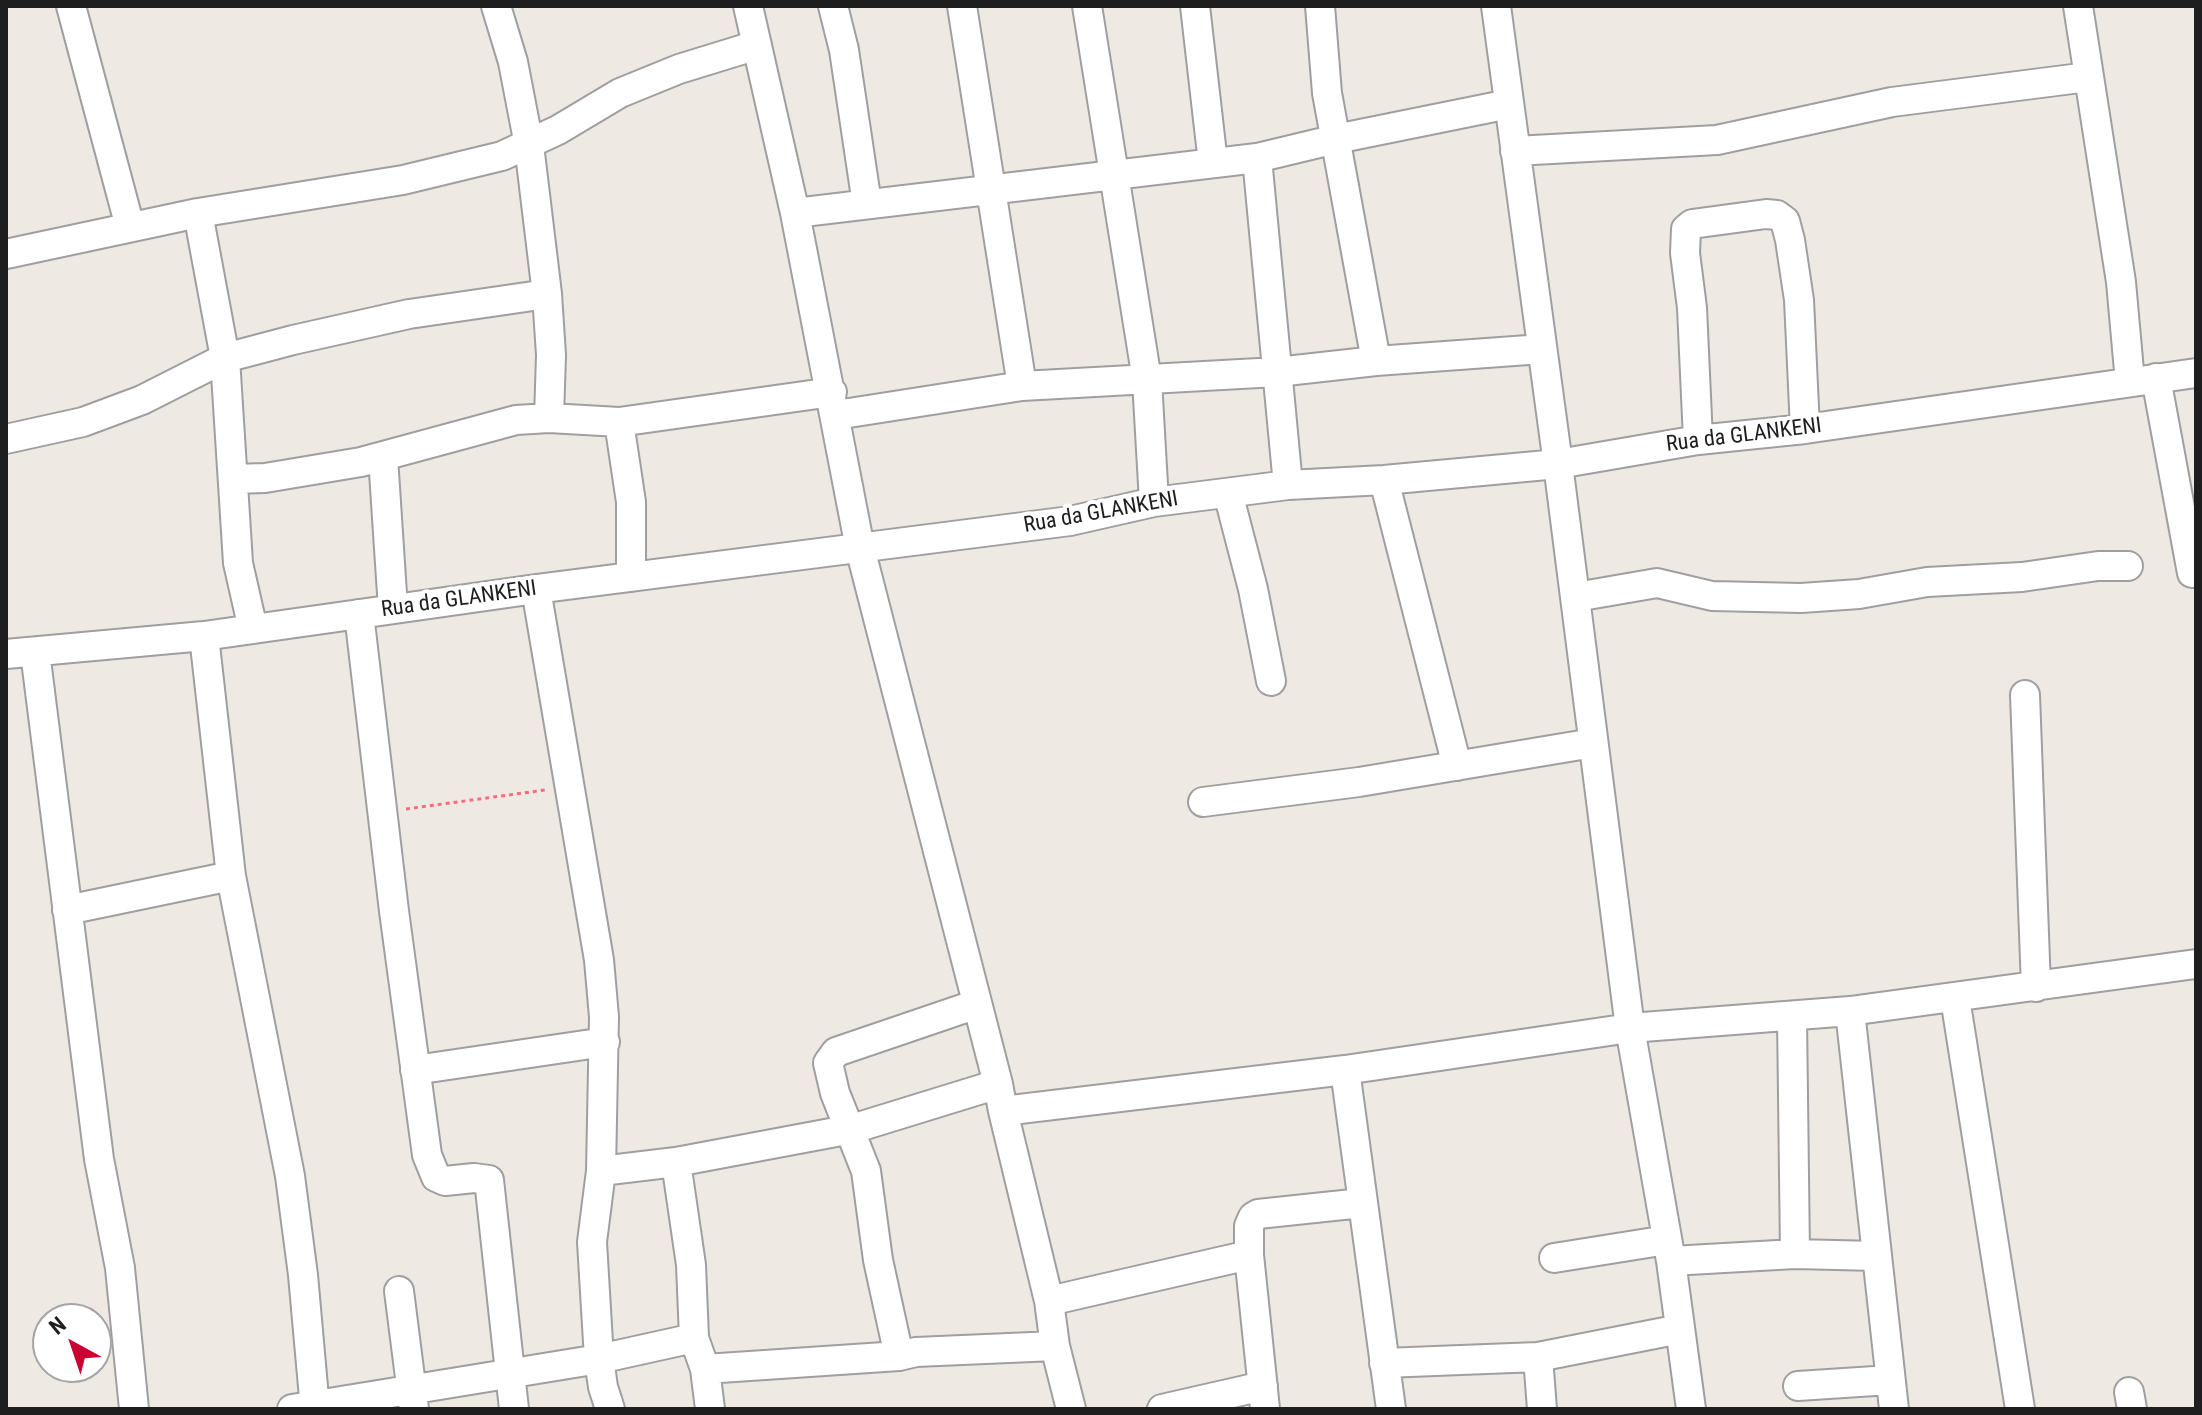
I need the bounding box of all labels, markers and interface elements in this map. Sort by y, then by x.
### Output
street label: Rua da GLANKENI [1665,413,1823,459]
street label: Rua da GLANKENI [1022,486,1180,540]
street label: Rua da GLANKENI [380,576,538,624]
north arrow [32,1303,112,1383]
text: N [44,1312,71,1340]

